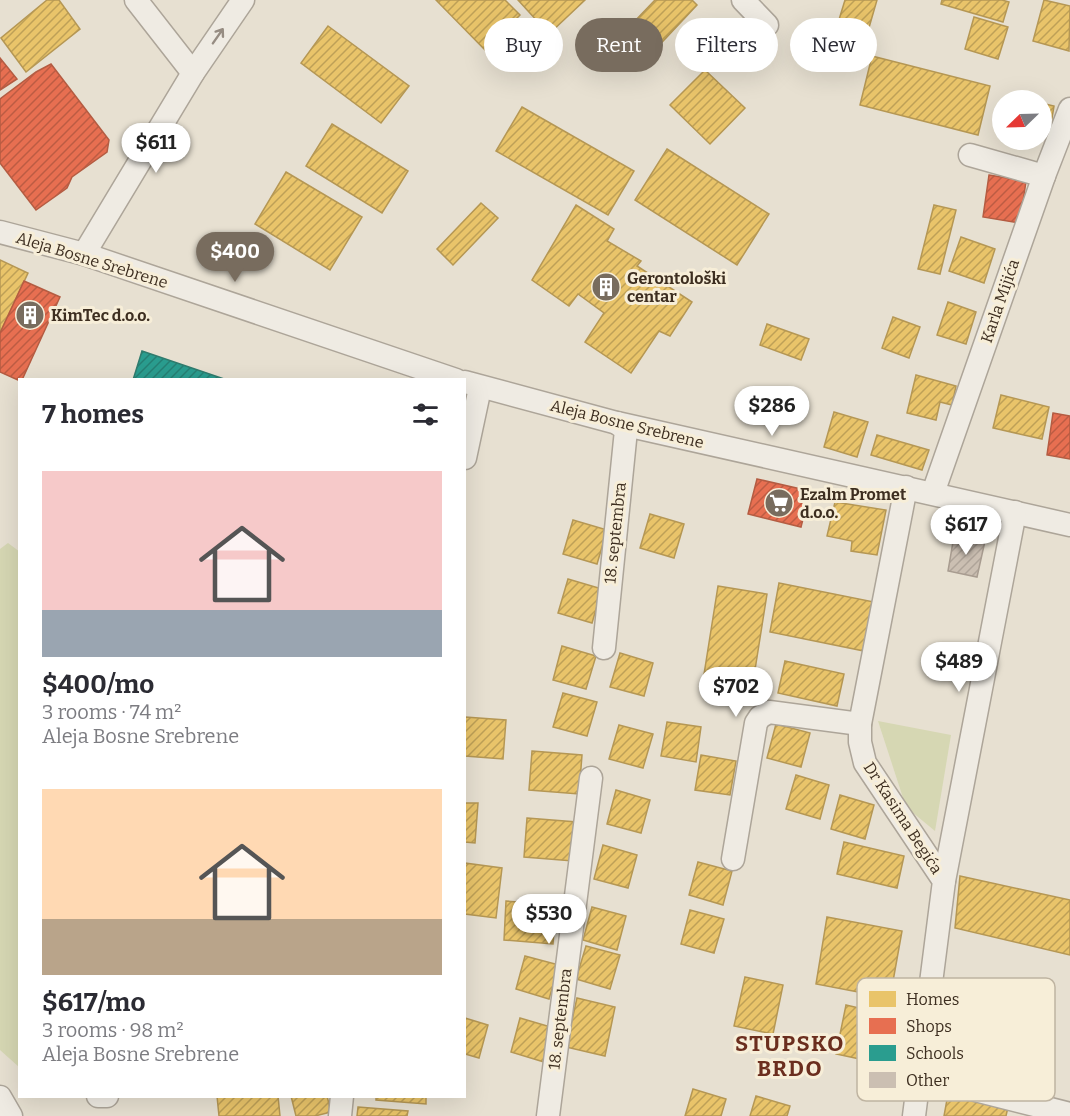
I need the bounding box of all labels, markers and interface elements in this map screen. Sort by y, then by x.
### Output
chip: Buy [484,18,563,72]
chip: Rent [575,18,663,72]
chip: Filters [675,18,778,72]
chip: New [790,18,877,72]
one-way arrow [212,29,224,45]
north arrow [992,90,1052,150]
map controls [992,90,1052,150]
pin: $611 [120,123,192,174]
text: $611 [136,130,176,154]
street label: Aleja Bosne Srebrene [14,228,170,292]
pin: $400 [199,232,271,283]
text: $400 [210,239,260,263]
street label: Karla Mijića [977,256,1023,345]
place label: Gerontološki centar [627,269,726,306]
building icon: Gerontološki centar [590,271,622,303]
building icon: KimTec d.o.o. [14,299,46,331]
place label: KimTec d.o.o. [51,306,150,325]
pin: $286 [736,386,808,437]
text: $286 [748,393,796,417]
street label: Aleja Bosne Srebrene [548,396,706,452]
icon: filters [409,398,442,431]
text: 7 homes [42,399,144,430]
street label: 18. septembra [600,481,630,585]
place label: Ezalm Promet d.o.o. [800,485,907,522]
supermarket icon: Ezalm Promet d.o.o. [763,487,795,519]
pin: $617 [930,505,1002,556]
icon: home [188,510,296,618]
text: $617 [945,512,987,536]
pin: $489 [923,642,995,693]
text: $489 [935,649,983,673]
pin: $702 [700,667,772,718]
text: $400/mo [42,669,154,700]
text: $702 [713,674,759,698]
text: 3 rooms · 74 m² [42,700,181,724]
text: Aleja Bosne Srebrene [42,724,239,748]
street label: Dr Kasima Begića [860,758,946,878]
icon: home [188,828,296,936]
pin: $530 [513,894,585,945]
text: $530 [526,901,572,925]
street label: 18. septembra [544,967,576,1071]
legend [857,978,1055,1101]
text: $617/mo [42,987,145,1018]
text: Homes [906,990,959,1009]
text: Shops [906,1017,952,1036]
text: 3 rooms · 98 m² [42,1018,184,1042]
district label: STUPSKO BRDO [735,1030,845,1082]
text: Aleja Bosne Srebrene [42,1042,239,1066]
text: Schools [906,1044,964,1063]
text: Other [906,1071,949,1090]

